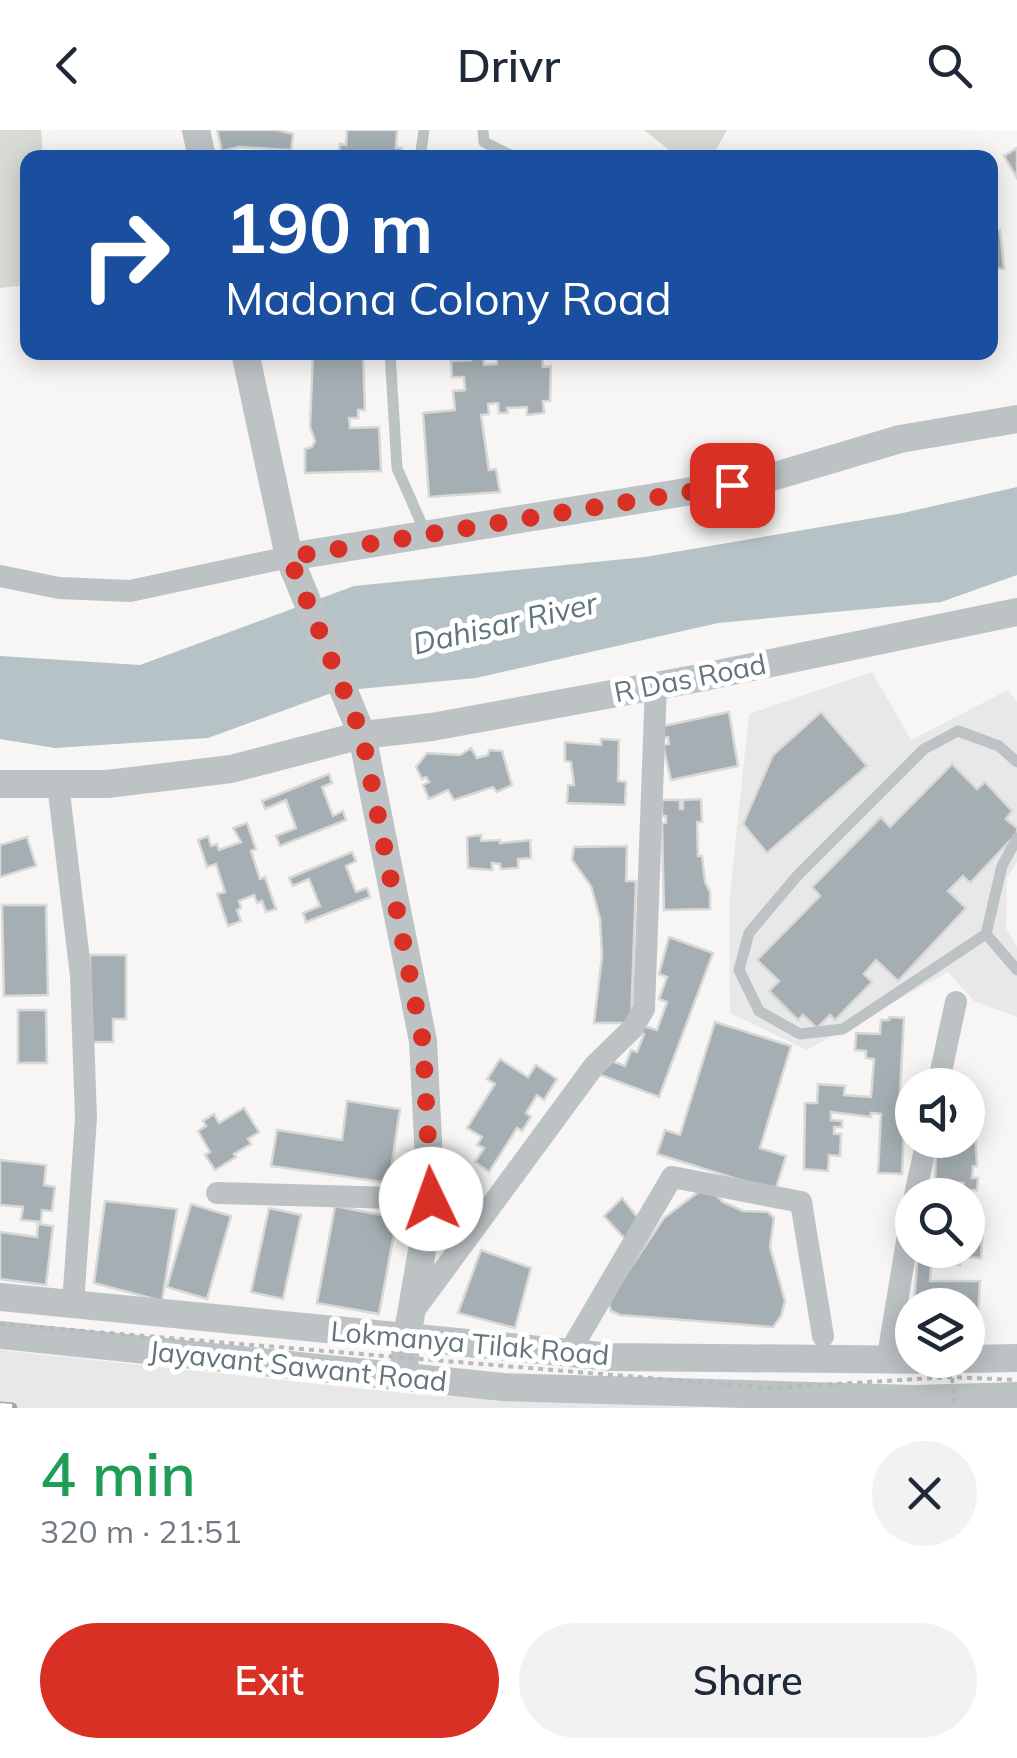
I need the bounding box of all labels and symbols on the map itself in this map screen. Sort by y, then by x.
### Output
pin [690,443,775,528]
water label: Dahisar River [409,583,601,663]
street label: R Das Road [611,646,769,709]
position arrow [379,1147,483,1251]
street label: Lokmanya Tilak Road [329,1313,611,1372]
street label: Jayavant Sawant Road [147,1332,449,1399]

